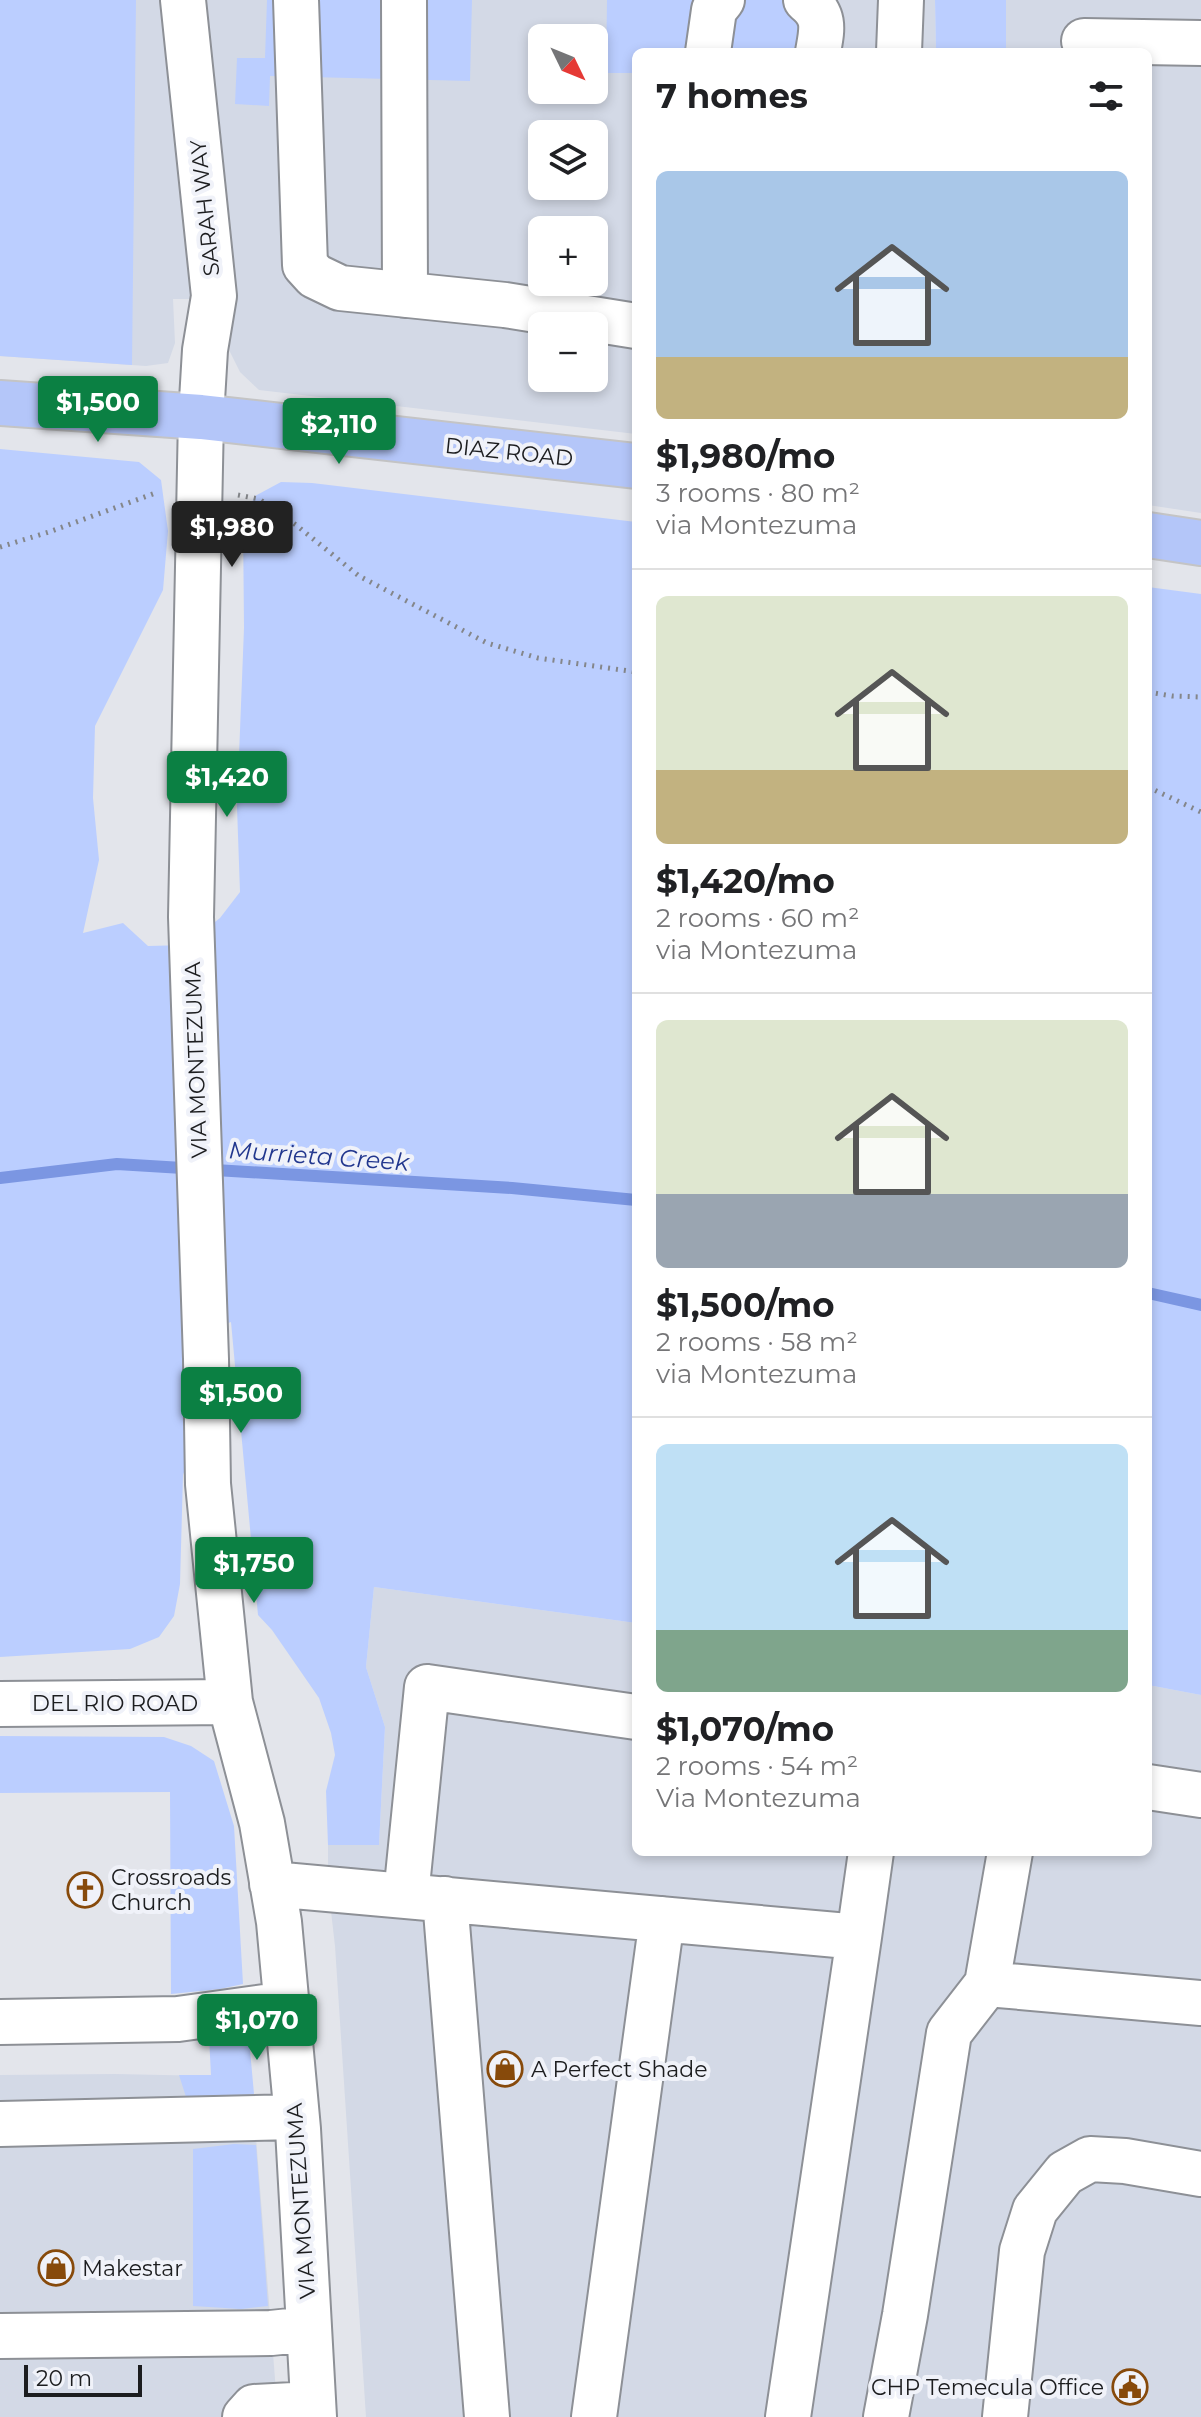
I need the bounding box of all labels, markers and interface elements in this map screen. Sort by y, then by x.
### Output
north arrow [528,24,608,104]
map controls [528,24,608,392]
icon: filters [1084,74,1128,118]
text: 7 homes [656,75,808,117]
button: layers [528,120,608,200]
street label: SARAH WAY [184,138,226,278]
button: + [528,216,608,296]
icon: home [820,223,964,367]
button: − [528,312,608,392]
pin: $1,500 [33,376,163,444]
text: $1,500 [56,386,140,418]
pin: $2,110 [274,398,404,466]
text: $2,110 [301,408,377,440]
street label: DIAZ ROAD [444,432,574,472]
text: $1,980/mo [656,435,835,477]
text: 3 rooms · 80 m² [656,477,860,509]
pin: $1,980 [167,501,297,569]
text: via Montezuma [656,509,857,541]
text: $1,980 [190,511,274,543]
icon: home [820,648,964,792]
pin: $1,420 [162,751,292,819]
text: $1,420 [185,761,269,793]
text: $1,420/mo [656,860,835,902]
text: 2 rooms · 60 m² [656,902,859,934]
text: via Montezuma [656,934,857,966]
street label: VIA MONTEZUMA [179,961,213,1159]
icon: home [820,1072,964,1216]
water label: Murrieta Creek [228,1135,412,1177]
text: $1,500/mo [656,1284,835,1326]
text: 2 rooms · 58 m² [656,1326,858,1358]
text: via Montezuma [656,1358,857,1390]
pin: $1,500 [176,1367,306,1435]
text: $1,500 [199,1377,283,1409]
icon: home [820,1496,964,1640]
pin: $1,750 [189,1537,319,1605]
text: $1,750 [213,1547,295,1579]
street label: DEL RIO ROAD [32,1690,198,1717]
text: $1,070/mo [656,1708,834,1750]
text: 2 rooms · 54 m² [656,1750,858,1782]
text: Via Montezuma [656,1782,861,1814]
place label: Crossroads Church [111,1864,232,1916]
church icon: Crossroads Church [66,1871,104,1909]
pin: $1,070 [192,1994,322,2062]
text: $1,070 [215,2004,299,2036]
shop icon: A Perfect Shade [486,2050,524,2088]
place label: A Perfect Shade [531,2056,708,2083]
street label: VIA MONTEZUMA [281,2102,321,2300]
shop icon: Makestar [37,2249,75,2287]
place label: Makestar [82,2255,183,2282]
scale bar [24,2361,142,2397]
text: 20 m [36,2365,92,2392]
public building icon: CHP Temecula Office [1111,2368,1149,2406]
place label: CHP Temecula Office [871,2374,1104,2401]

